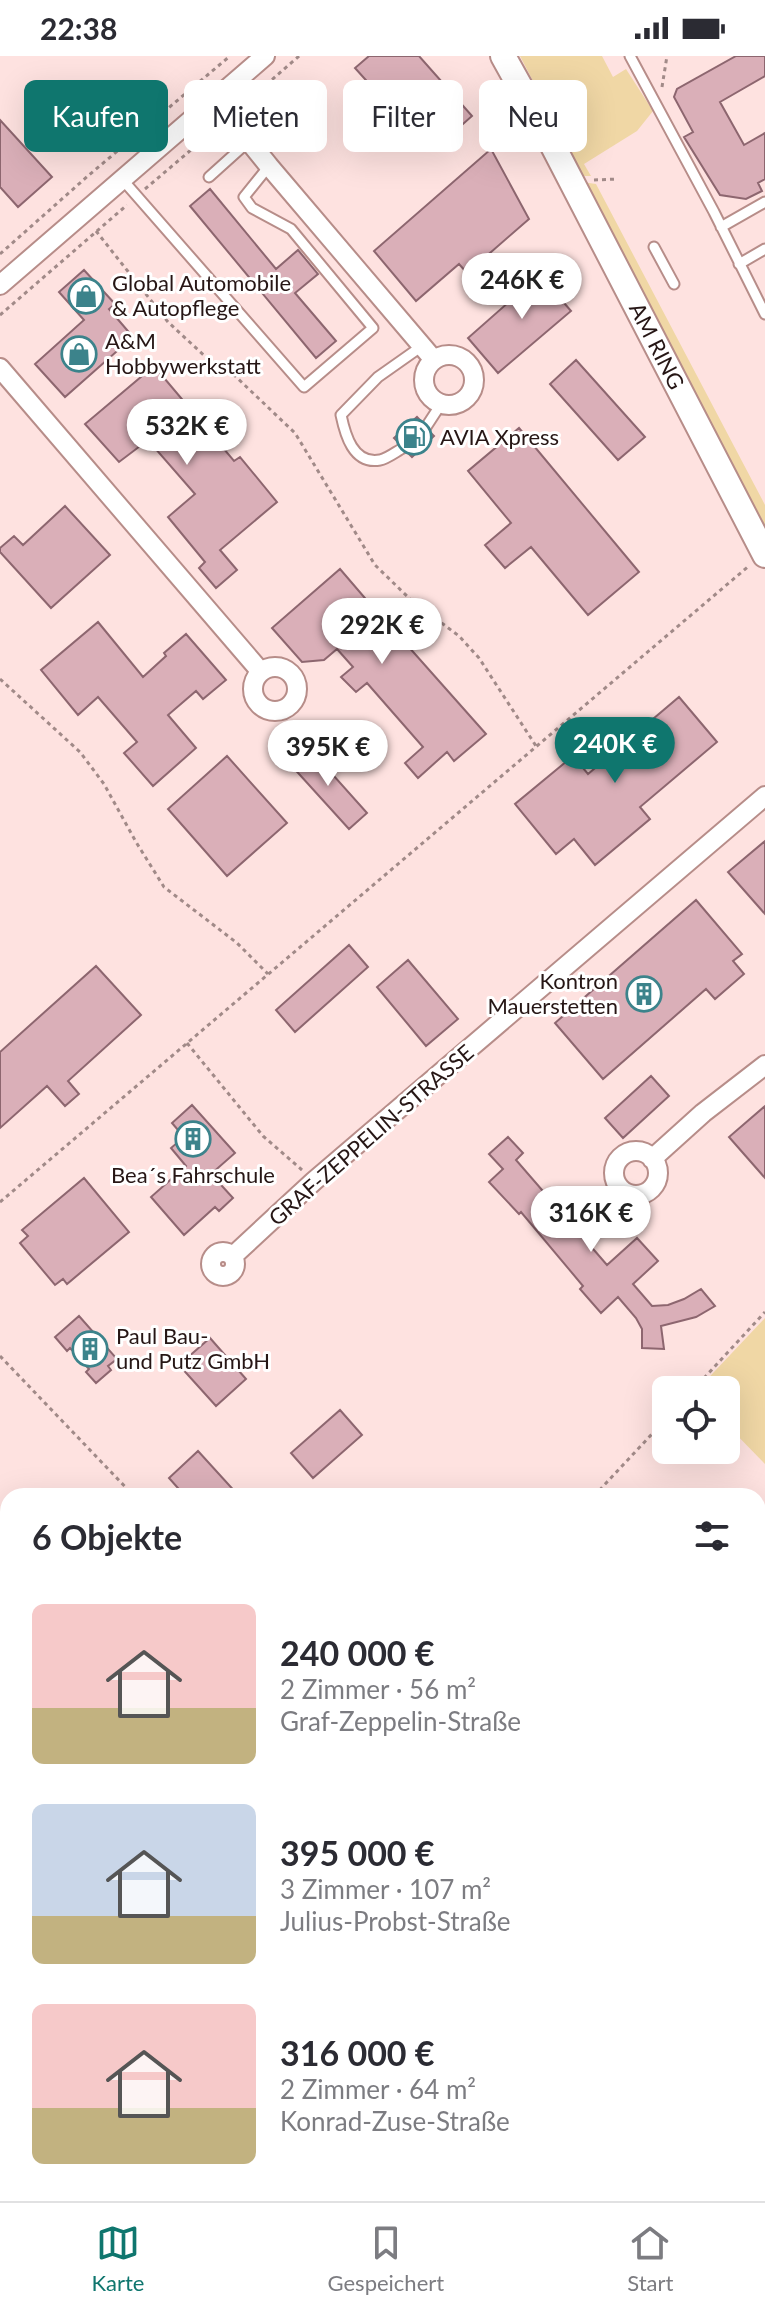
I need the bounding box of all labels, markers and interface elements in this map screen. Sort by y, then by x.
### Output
text: 22:38 [40,10,117,46]
chip: Kaufen [24,80,168,152]
chip: Mieten [184,80,327,152]
chip: Filter [343,80,463,152]
chip: Neu [479,80,587,152]
pin: 246K € [457,253,587,321]
text: 246K € [480,263,564,295]
place label: Global Automobile & Autopflege [112,269,291,321]
shop icon: Global Automobile & Autopflege [67,277,105,315]
street label: AM RING [624,298,691,394]
place label: A&M Hobbywerkstatt [105,327,261,379]
shop icon: A&M Hobbywerkstatt [60,335,98,373]
pin: 532K € [122,399,252,467]
text: 532K € [145,409,229,441]
fuel station icon: AVIA Xpress [395,418,433,456]
place label: AVIA Xpress [440,423,559,450]
pin: 292K € [317,598,447,666]
text: 292K € [340,608,424,640]
pin: 240K € [550,717,680,785]
pin: 395K € [263,720,393,788]
text: 240K € [573,727,657,759]
text: 395K € [286,730,370,762]
place label: Kontron Mauerstetten [487,967,618,1019]
building icon: Kontron Mauerstetten [625,975,663,1013]
street label: GRAF-ZEPPELIN-STRASSE [263,1038,479,1231]
building icon: Bea´s Fahrschule [174,1120,212,1158]
place label: Bea´s Fahrschule [111,1161,275,1188]
pin: 316K € [526,1186,656,1254]
text: 316K € [549,1196,633,1228]
place label: Paul Bau- und Putz GmbH [116,1322,270,1374]
building icon: Paul Bau- und Putz GmbH [71,1330,109,1368]
map controls [652,1376,740,1464]
button: locate [652,1376,740,1464]
icon: filters [690,1514,734,1558]
text: 6 Objekte [32,1516,182,1557]
text: 240 000 € [280,1632,435,1673]
icon: home [96,1636,192,1732]
text: 2 Zimmer · 56 m² [280,1673,476,1705]
text: Graf-Zeppelin-Straße [280,1705,521,1737]
text: 395 000 € [280,1832,435,1873]
icon: home [96,1836,192,1932]
text: 3 Zimmer · 107 m² [280,1873,491,1905]
text: Julius-Probst-Straße [280,1905,511,1937]
text: 316 000 € [280,2032,435,2073]
icon: home [96,2036,192,2132]
text: 2 Zimmer · 64 m² [280,2073,476,2105]
text: Konrad-Zuse-Straße [280,2105,510,2137]
tab: Karte [92,2221,144,2296]
tab: Gespeichert [328,2221,444,2296]
tab: Start [627,2221,673,2296]

